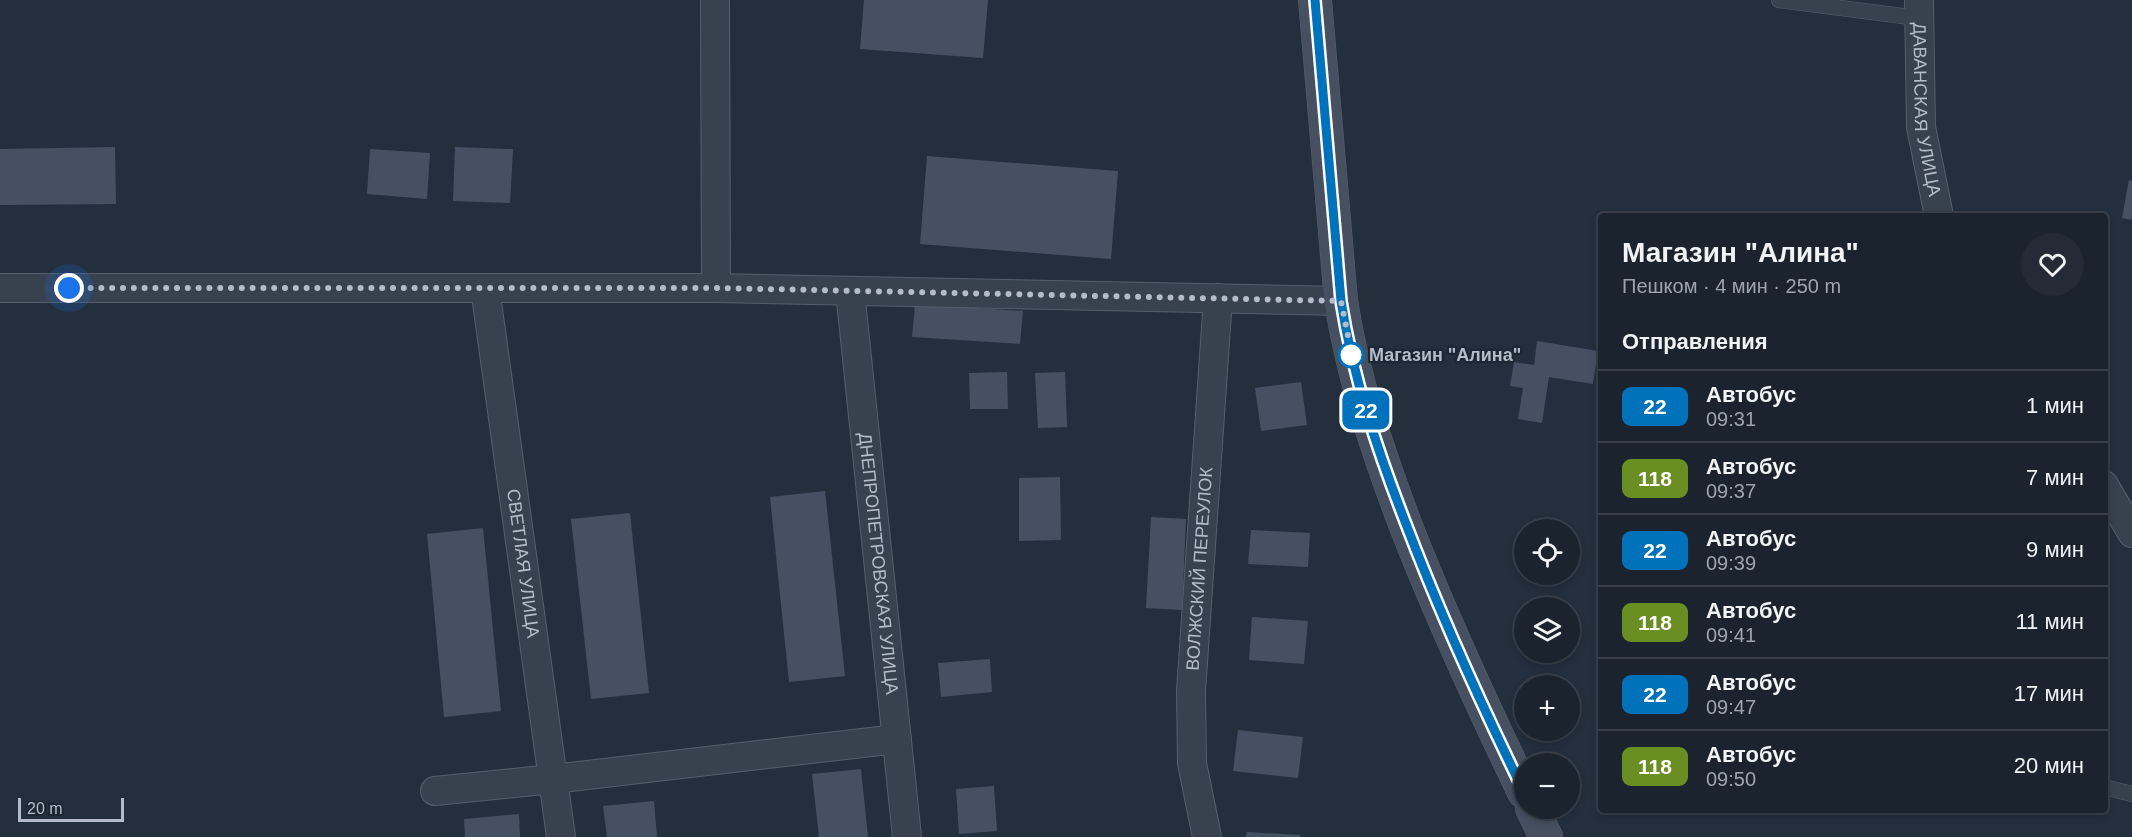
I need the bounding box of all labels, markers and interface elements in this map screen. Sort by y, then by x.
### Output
street label: ДАВАНСКАЯ УЛИЦА [1909,22,1945,198]
button: heart [2021,233,2084,296]
text: Магазин "Алина" [1622,237,1859,268]
your location [54,273,84,303]
text: Пешком · 4 мин · 250 m [1622,275,1841,297]
text: Отправления [1622,329,1768,354]
marker: Магазин "Алина" [1338,342,1364,368]
place label: Магазин "Алина" [1369,345,1521,365]
text: Автобус [1706,382,1796,407]
line badge: 22 [1339,390,1393,430]
text: 1 мин [2026,393,2084,418]
text: 22 [1643,395,1667,418]
text: 22 [1354,399,1378,422]
text: 09:31 [1706,408,1756,430]
street label: ДНЕПРОПЕТРОВСКАЯ УЛИЦА [855,432,902,695]
text: Автобус [1706,454,1796,479]
text: 7 мин [2026,465,2084,490]
street label: ВОЛЖСКИЙ ПЕРЕУЛОК [1182,466,1216,671]
text: 118 [1638,467,1672,490]
text: 09:37 [1706,480,1756,502]
street label: СВЕТЛАЯ УЛИЦА [503,488,543,639]
map controls [1514,519,1580,819]
button: locate [1514,519,1580,585]
text: Автобус [1706,526,1796,551]
text: 9 мин [2026,537,2084,562]
text: 22 [1643,539,1667,562]
text: 09:39 [1706,552,1756,574]
button: layers [1514,597,1580,663]
text: Автобус [1706,598,1796,623]
text: 11 мин [2015,609,2084,634]
text: 118 [1638,611,1672,634]
text: 09:41 [1706,624,1756,646]
text: Автобус [1706,670,1796,695]
button: + [1514,675,1580,741]
text: 17 мин [2014,681,2084,706]
text: 22 [1643,683,1667,706]
text: 09:47 [1706,696,1756,718]
text: Автобус [1706,742,1796,767]
button: − [1514,753,1580,819]
text: 20 мин [2014,753,2084,778]
text: 118 [1638,755,1672,778]
text: 09:50 [1706,768,1756,790]
scale bar [18,795,124,822]
text: 20 m [27,800,63,817]

